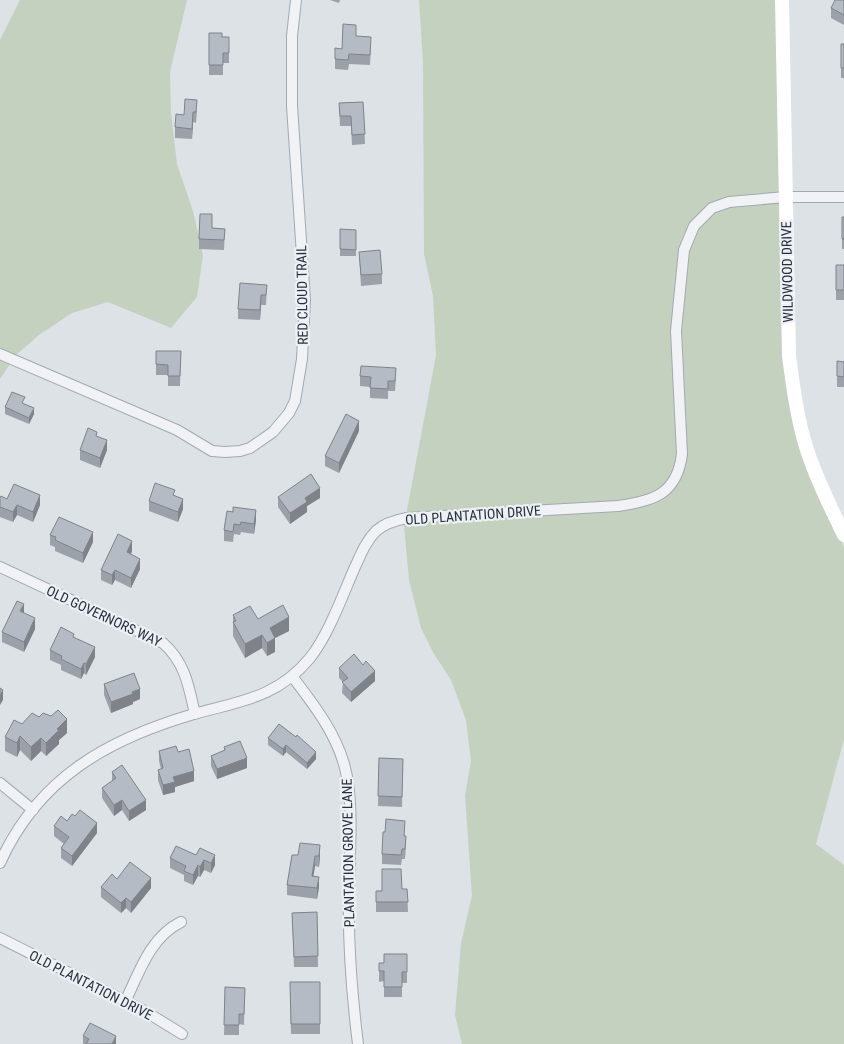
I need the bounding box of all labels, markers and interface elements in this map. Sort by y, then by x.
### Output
street label: WILDWOOD DRIVE [778,221,796,323]
street label: RED CLOUD TRAIL [293,245,311,345]
street label: OLD PLANTATION DRIVE [405,502,541,528]
street label: OLD GOVERNORS WAY [44,582,165,650]
street label: PLANTATION GROVE LANE [339,779,357,927]
street label: OLD PLANTATION DRIVE [27,947,155,1023]

